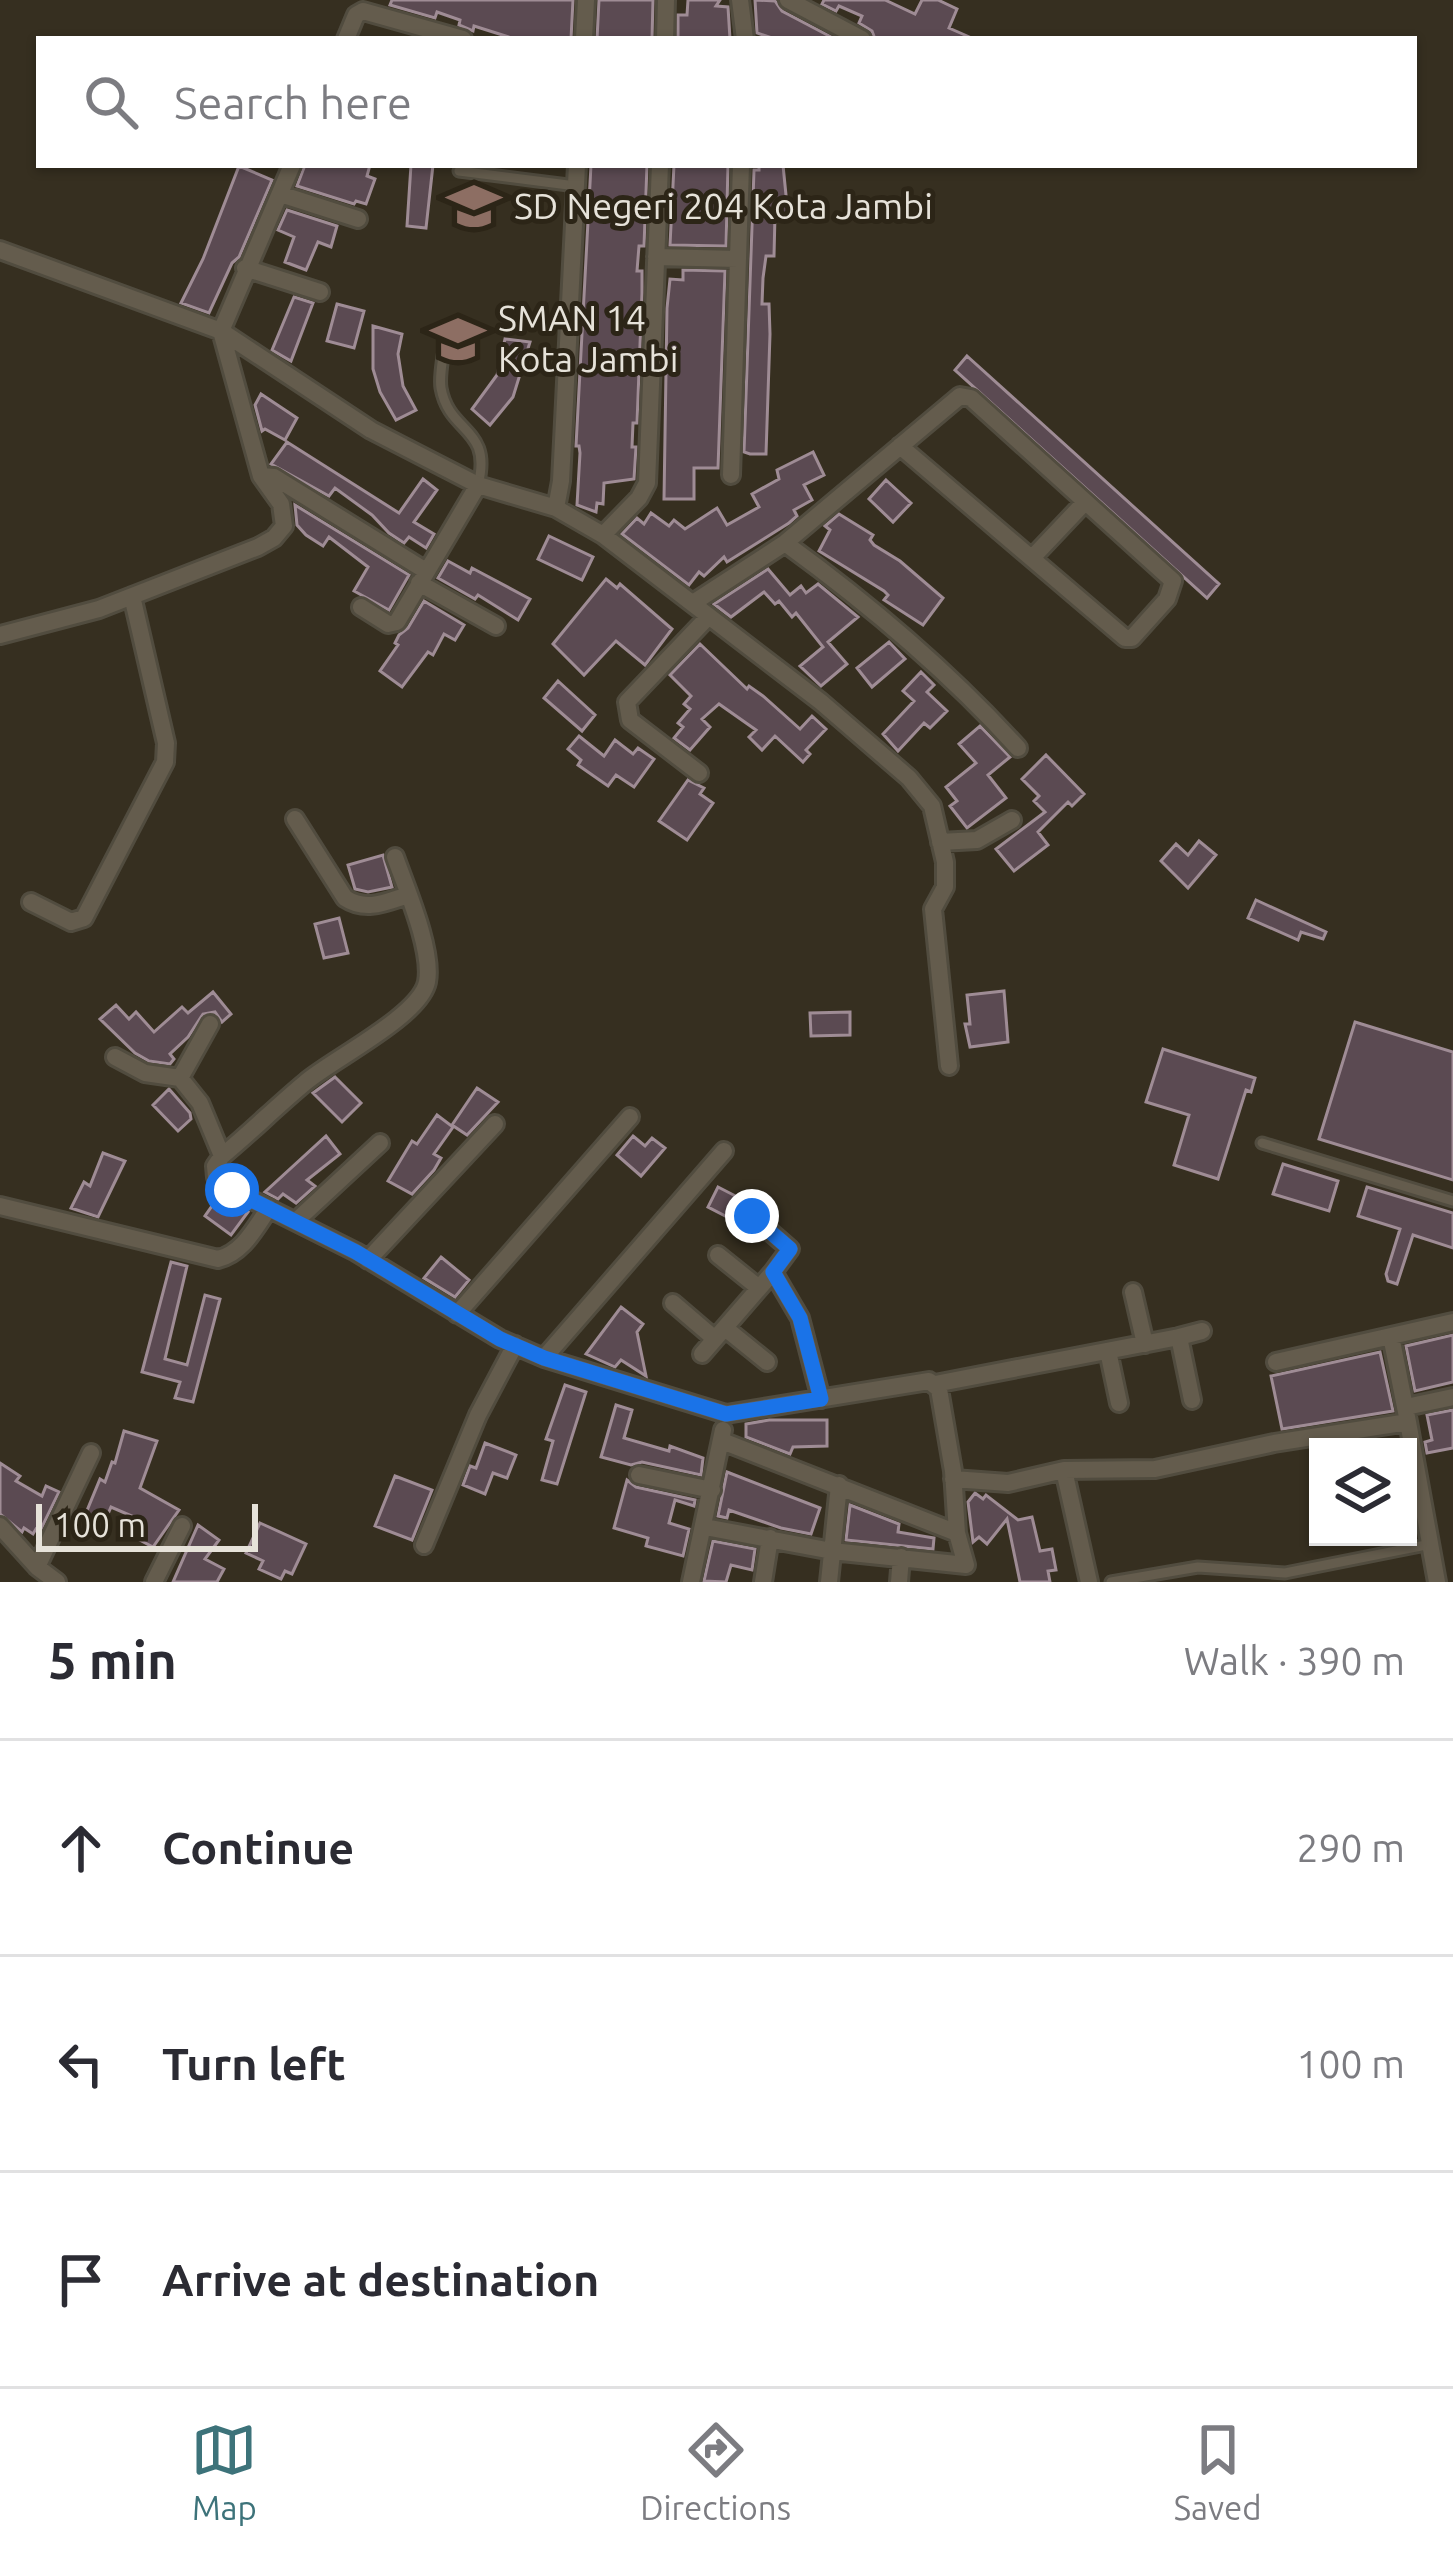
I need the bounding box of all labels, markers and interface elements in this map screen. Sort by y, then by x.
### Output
search box [36,36,1417,168]
icon: search [78,69,144,135]
text: Search here [174,77,412,128]
school or university icon: SD Negeri 204 Kota Jambi [445,177,503,235]
place label: SD Negeri 204 Kota Jambi [514,185,933,226]
place label: SMAN 14 Kota Jambi [498,297,678,379]
school or university icon: SMAN 14 Kota Jambi [429,310,487,368]
route start [205,1163,259,1217]
route end [725,1189,779,1243]
map controls [1309,1438,1417,1546]
button: layers [1309,1438,1417,1546]
scale bar [36,1498,258,1551]
text: 100 m [54,1506,146,1543]
text: 5 min [48,1631,177,1689]
text: Walk · 390 m [1184,1639,1405,1682]
icon: ahead [48,1815,114,1881]
text: Continue [162,1822,354,1873]
text: 290 m [1296,1826,1405,1869]
icon: left [48,2031,114,2097]
text: Turn left [162,2038,346,2089]
text: 100 m [1296,2042,1405,2085]
icon: arrive [48,2247,114,2313]
text: Arrive at destination [162,2254,599,2305]
tab: Map [191,2417,257,2526]
tab: Directions [640,2417,791,2526]
tab: Saved [1174,2417,1262,2526]

